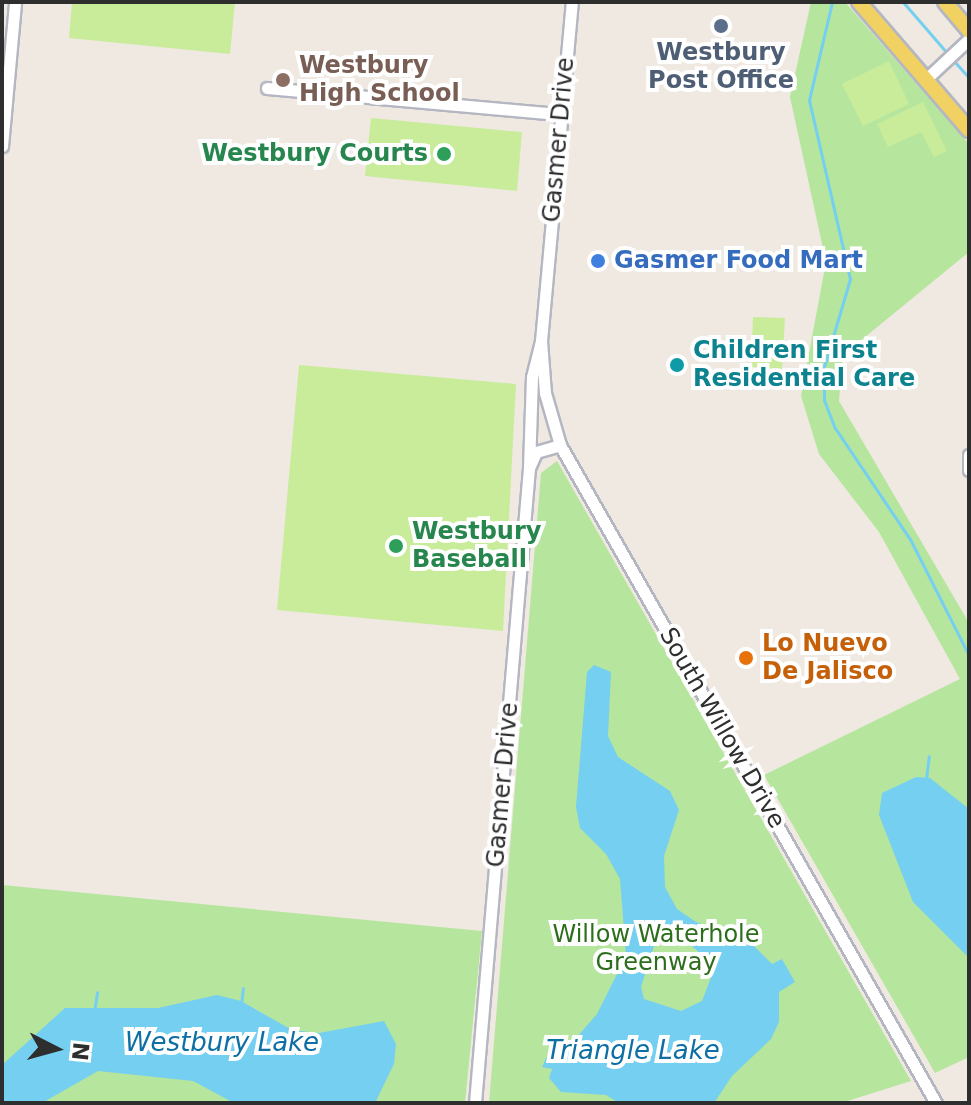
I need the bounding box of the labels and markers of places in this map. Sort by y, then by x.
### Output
marker: Westbury Post Office [712,17,730,35]
place label: Westbury Post Office [648,39,794,95]
place label: Westbury High School [299,52,460,108]
marker: Westbury High School [274,71,292,89]
place label: Westbury Courts [201,140,428,168]
marker: Westbury Courts [435,145,453,163]
place label: Gasmer Food Mart [614,247,863,275]
marker: Gasmer Food Mart [589,252,607,270]
place label: Children First Residential Care [693,337,915,393]
marker: Children First Residential Care [668,356,686,374]
place label: Westbury Baseball [412,518,541,574]
marker: Westbury Baseball [387,537,405,555]
place label: Lo Nuevo De Jalisco [762,630,893,686]
marker: Lo Nuevo De Jalisco [737,649,755,667]

